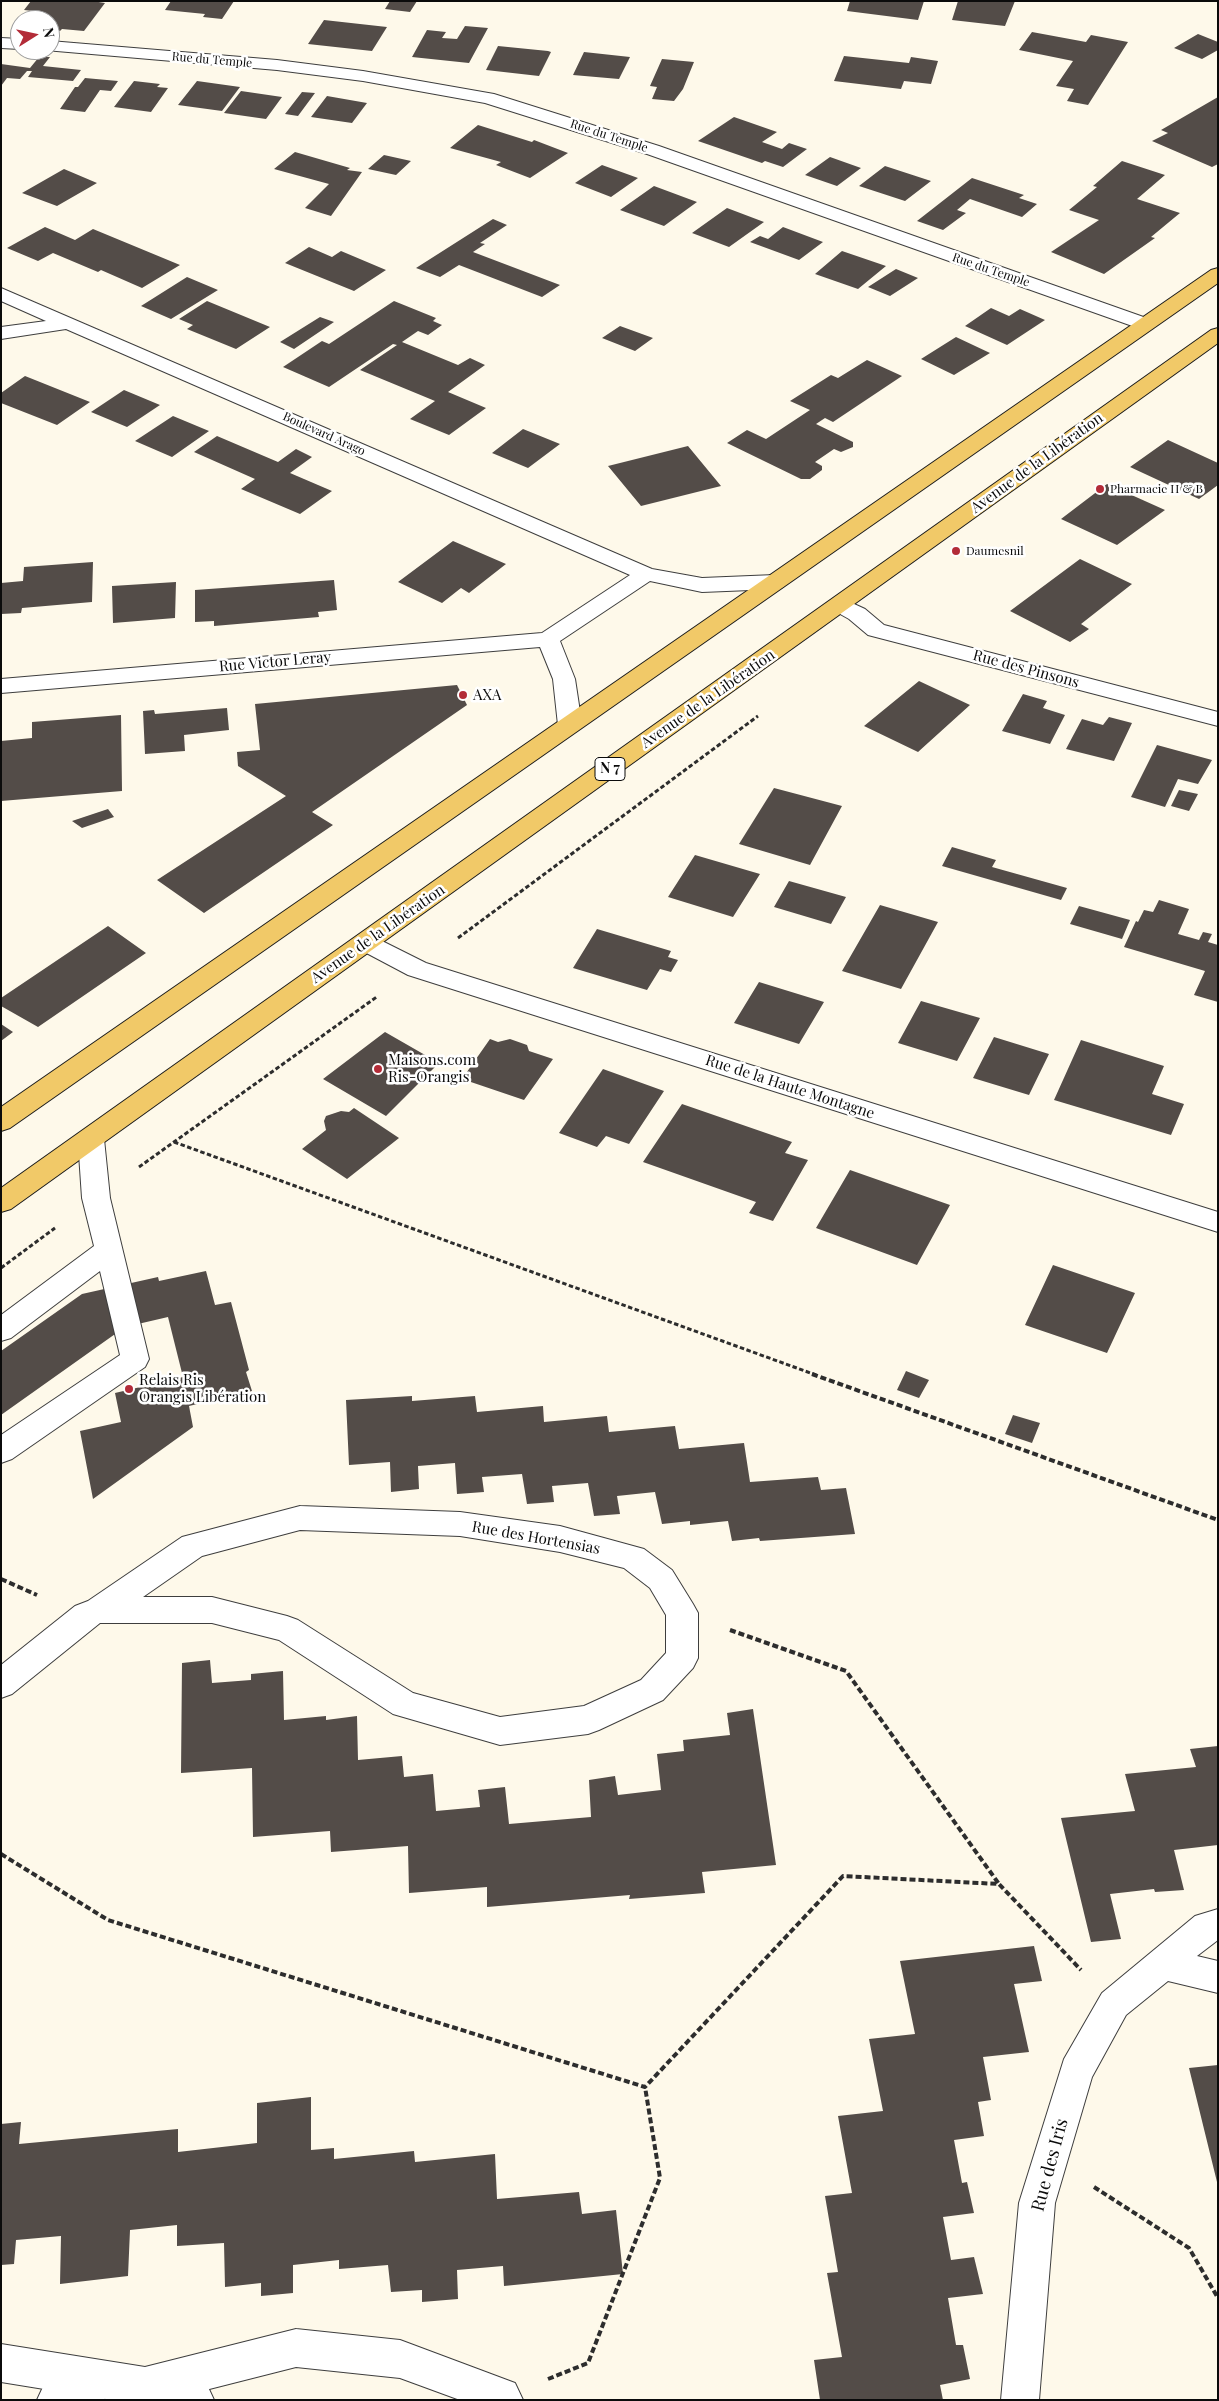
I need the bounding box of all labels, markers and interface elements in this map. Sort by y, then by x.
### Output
north arrow [10,10,60,60]
text: N [39,26,60,39]
street label: Rue du Temple [171,49,253,71]
street label: Rue du Temple [568,117,650,155]
street label: Rue du Temple [950,250,1032,290]
street label: Boulevard Arago [280,409,368,459]
street label: Avenue de la Libération [967,409,1107,517]
place label: Pharmacie H & B [1110,482,1203,496]
marker: Pharmacie H & B [1094,483,1106,495]
place label: Daumesnil [966,544,1024,558]
marker: Daumesnil [950,545,962,557]
street label: Avenue de la Libération [638,646,778,752]
street label: Rue des Pinsons [971,646,1081,692]
street label: Rue Victor Leray [218,648,332,676]
place label: AXA [473,686,501,704]
marker: AXA [457,689,469,701]
road number: N 7 [595,758,625,781]
street label: Avenue de la Libération [308,881,448,987]
place label: Maisons.com Ris-Orangis [388,1051,476,1086]
street label: Rue de la Haute Montagne [703,1051,877,1123]
marker: Maisons.com Ris-Orangis [372,1063,384,1075]
place label: Relais Ris Orangis Libération [139,1371,266,1406]
marker: Relais Ris Orangis Libération [123,1383,135,1395]
street label: Rue des Hortensias [471,1518,601,1558]
street label: Rue des Iris [1027,2116,1073,2214]

